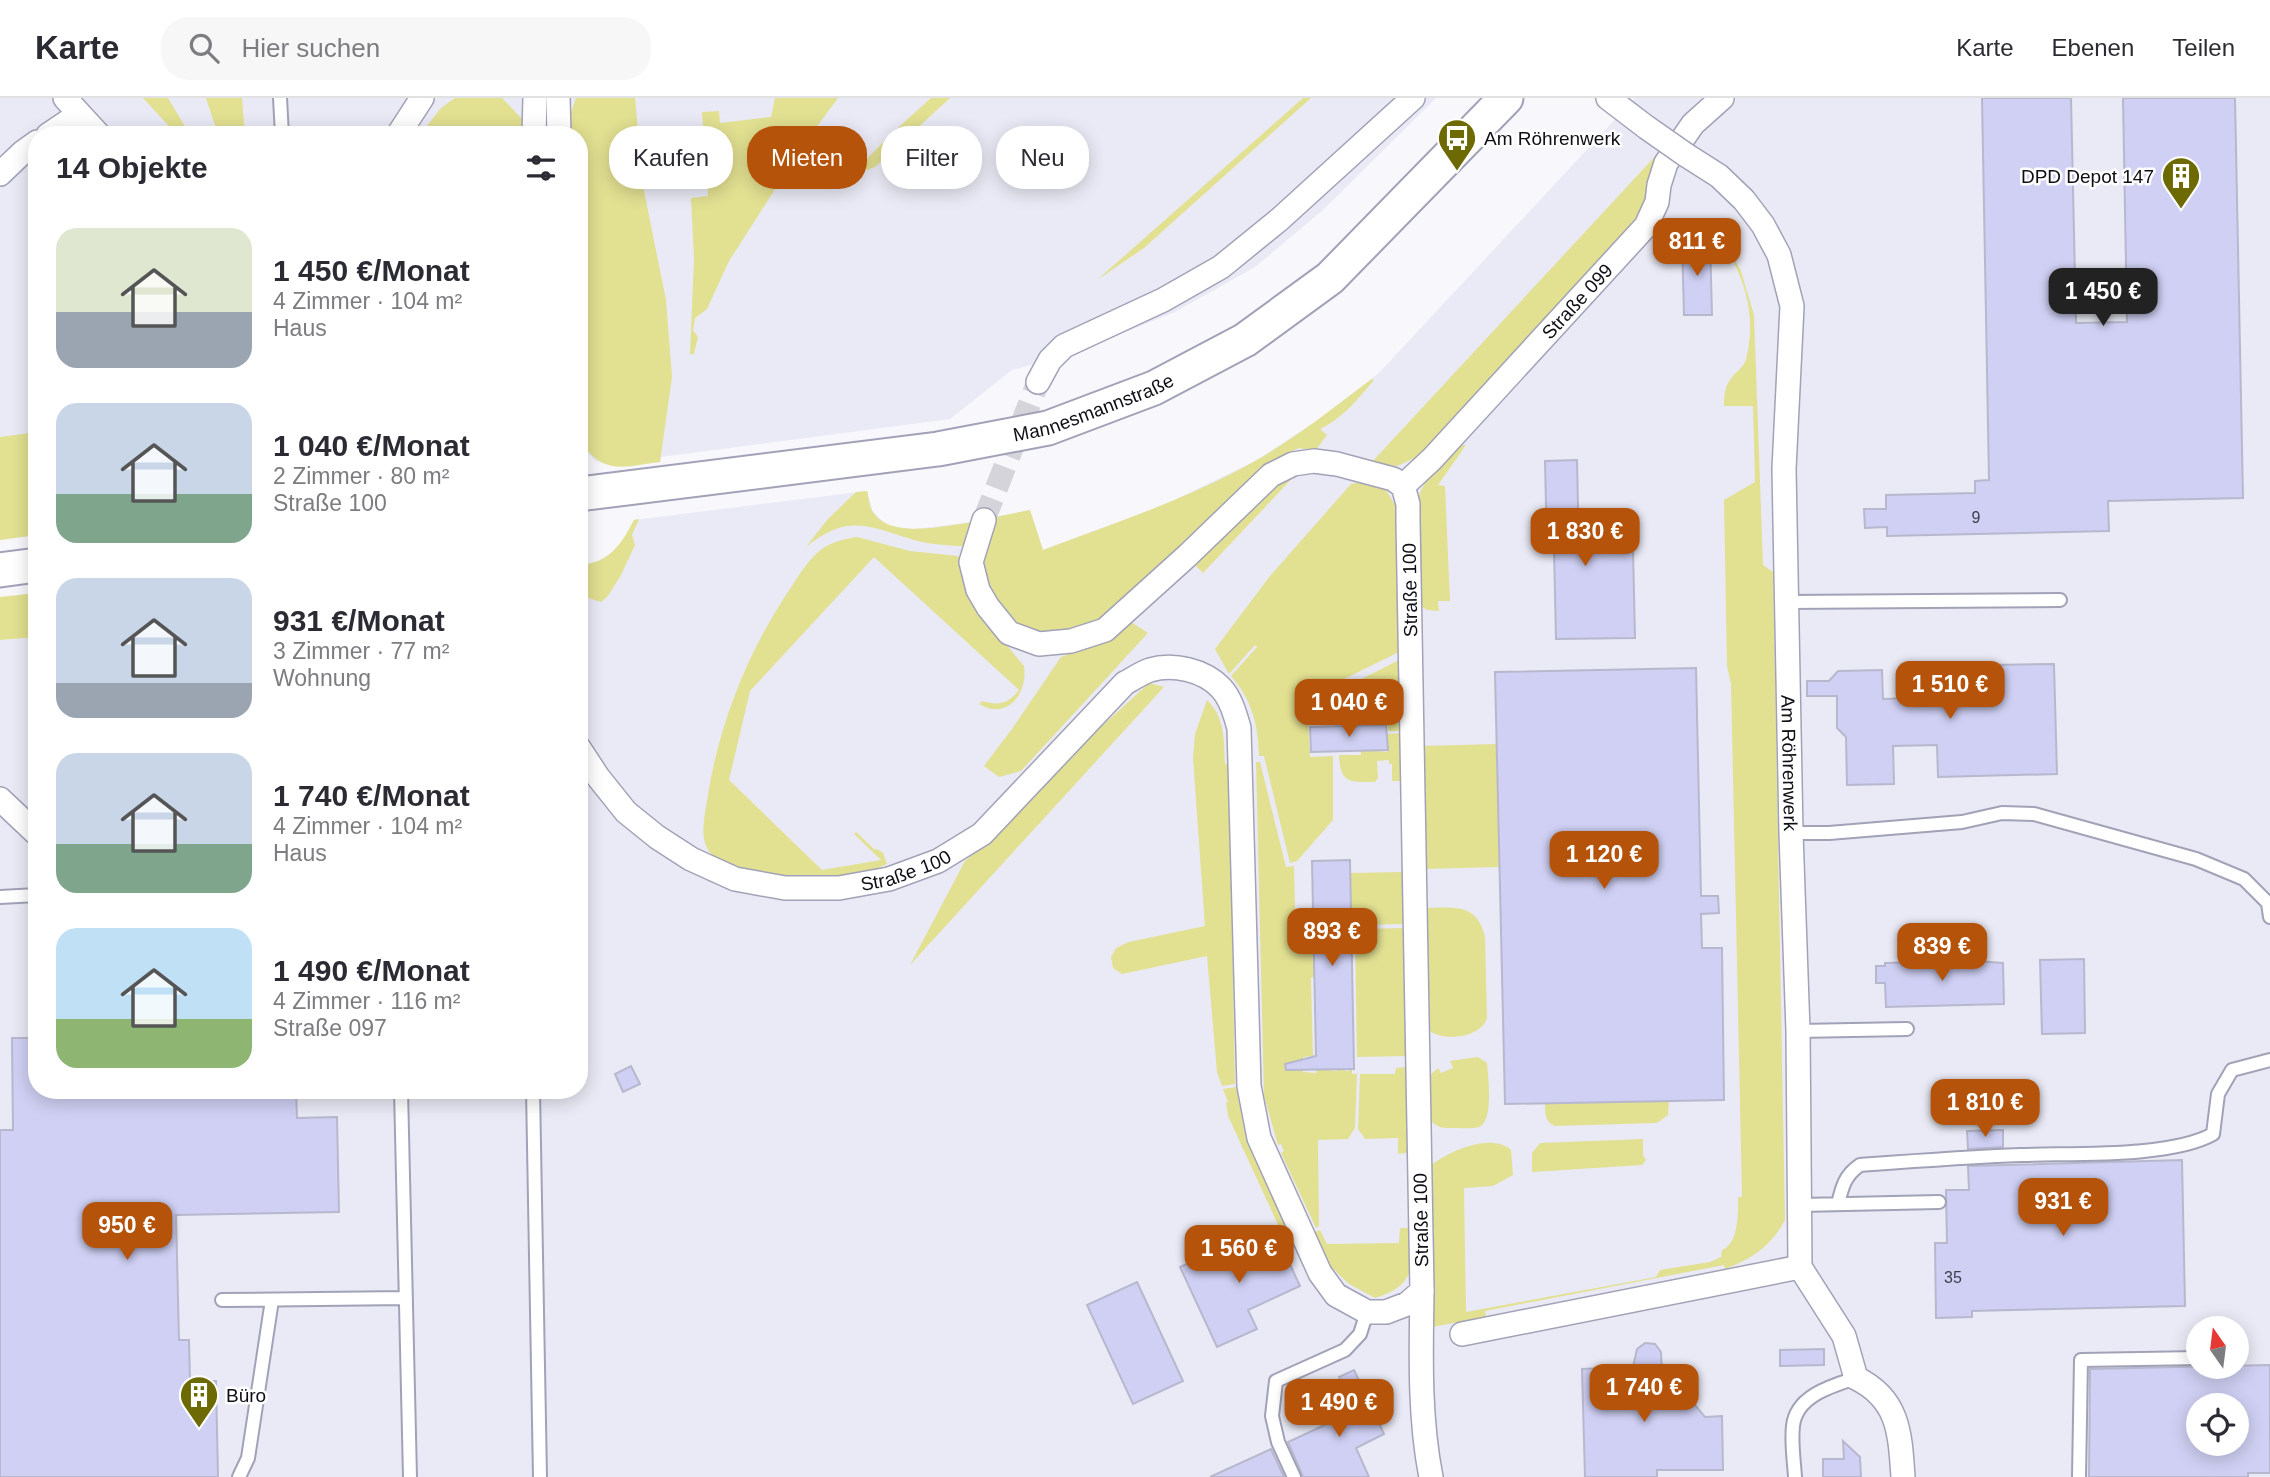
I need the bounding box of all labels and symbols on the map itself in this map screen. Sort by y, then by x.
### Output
bus stop icon: Am Röhrenwerk [1436,117,1478,172]
place label: Am Röhrenwerk [1484,128,1621,149]
building icon: DPD Depot 147 [2160,155,2202,210]
place label: DPD Depot 147 [2021,166,2154,187]
pin: 811 € [1648,218,1746,278]
street label: Straße 099 [1537,259,1617,343]
pin: 1 450 € [2038,268,2168,328]
street label: Mannesmannstraße [1011,369,1177,445]
pin: 1 830 € [1520,508,1650,568]
house number: 9 [1972,509,1981,526]
street label: Straße 100 [1399,543,1421,637]
pin: 1 510 € [1885,662,2015,721]
pin: 1 040 € [1284,680,1414,739]
street label: Am Röhrenwerk [1778,695,1801,832]
pin: 1 120 € [1539,832,1669,891]
street label: Straße 100 [859,845,955,894]
pin: 893 € [1283,908,1381,968]
pin: 839 € [1893,924,1991,983]
pin: 1 810 € [1920,1080,2050,1139]
street label: Straße 100 [1410,1173,1432,1267]
pin: 931 € [2014,1178,2112,1238]
pin: 950 € [78,1202,176,1262]
pin: 1 560 € [1174,1226,1304,1285]
house number: 35 [1944,1269,1962,1286]
north arrow [2186,1316,2249,1379]
pin: 1 740 € [1579,1364,1709,1424]
building icon: Büro [178,1374,220,1429]
pin: 1 490 € [1274,1380,1404,1439]
place label: Büro [226,1385,266,1406]

